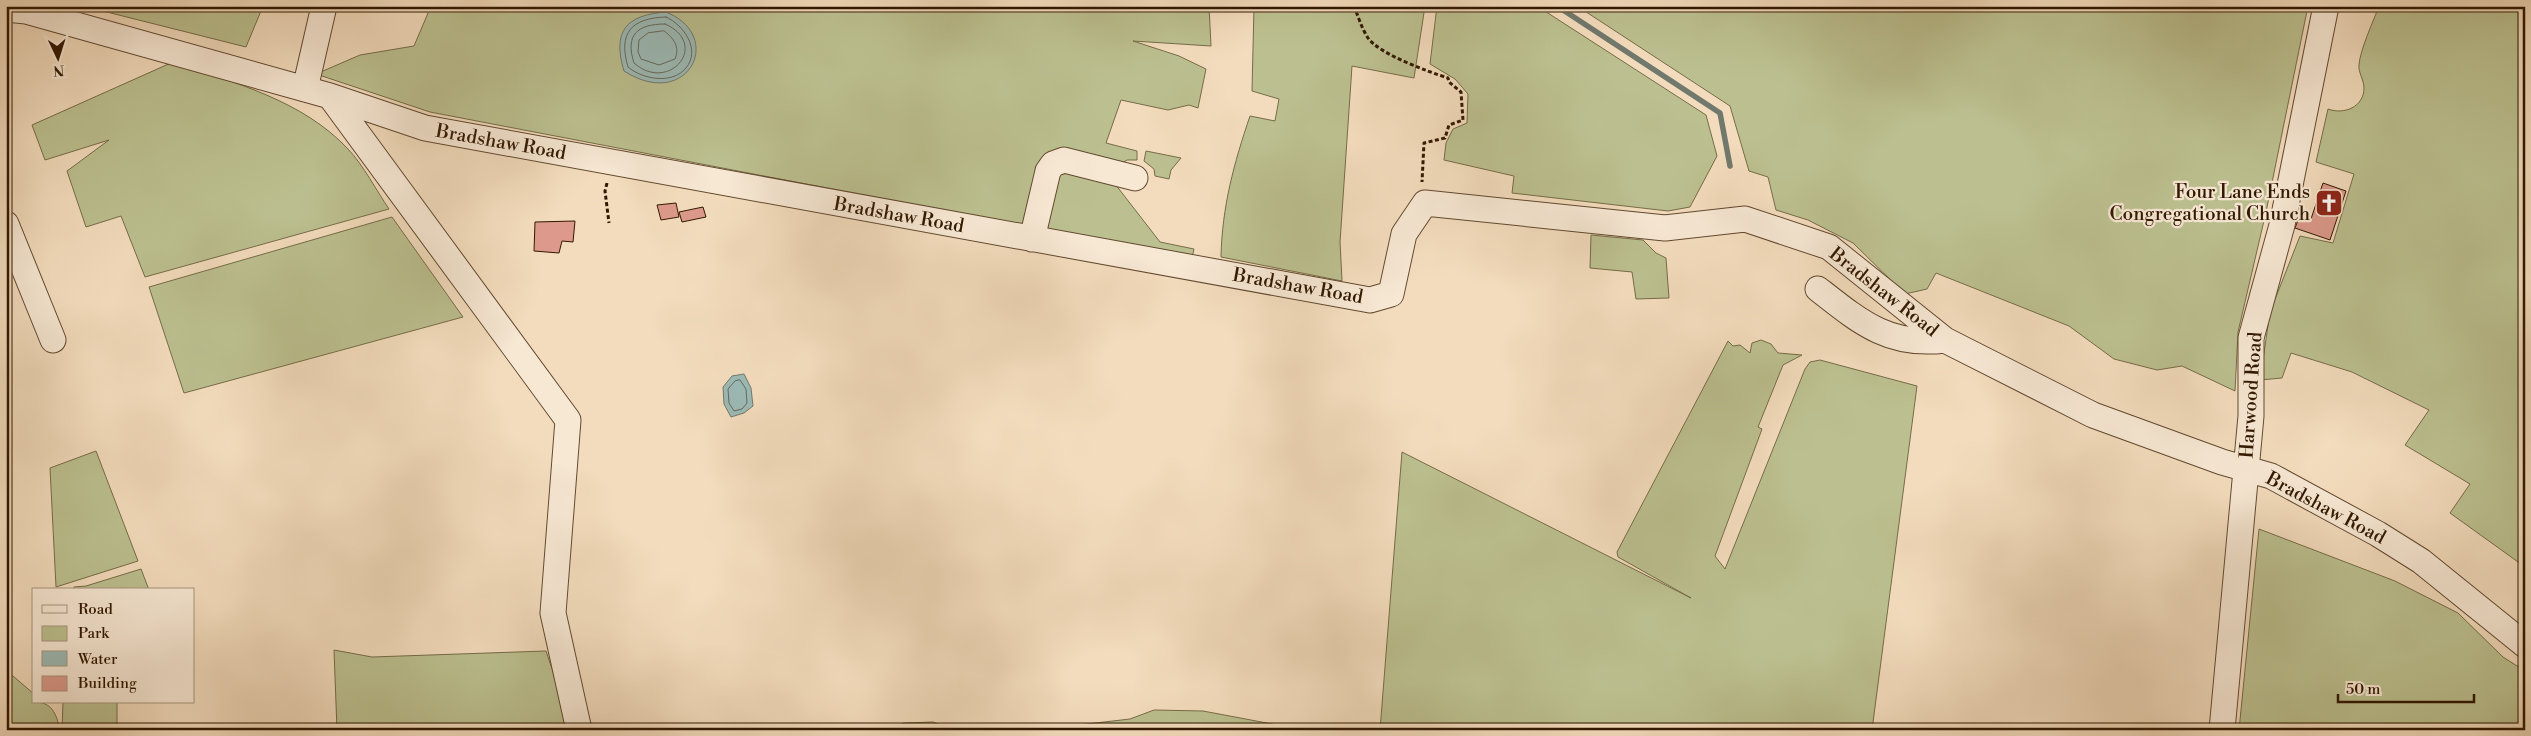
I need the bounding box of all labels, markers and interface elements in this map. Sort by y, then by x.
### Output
north arrow [32,32,82,82]
text: N [53,61,65,79]
street label: Bradshaw Road [433,119,568,165]
place label: Four Lane Ends Congregational Church [2109,180,2310,226]
church icon: Four Lane Ends Congregational Church [2314,188,2344,218]
street label: Bradshaw Road [831,192,966,238]
street label: Bradshaw Road [1824,241,1944,342]
street label: Bradshaw Road [1230,263,1365,309]
street label: Harwood Road [2235,331,2267,459]
street label: Bradshaw Road [2261,466,2390,550]
legend [32,588,195,704]
text: Road [78,600,113,619]
text: Park [78,624,110,643]
text: Water [77,650,118,669]
scale bar [2338,671,2475,703]
text: Building [77,674,137,693]
text: 50 m [2346,680,2380,699]

